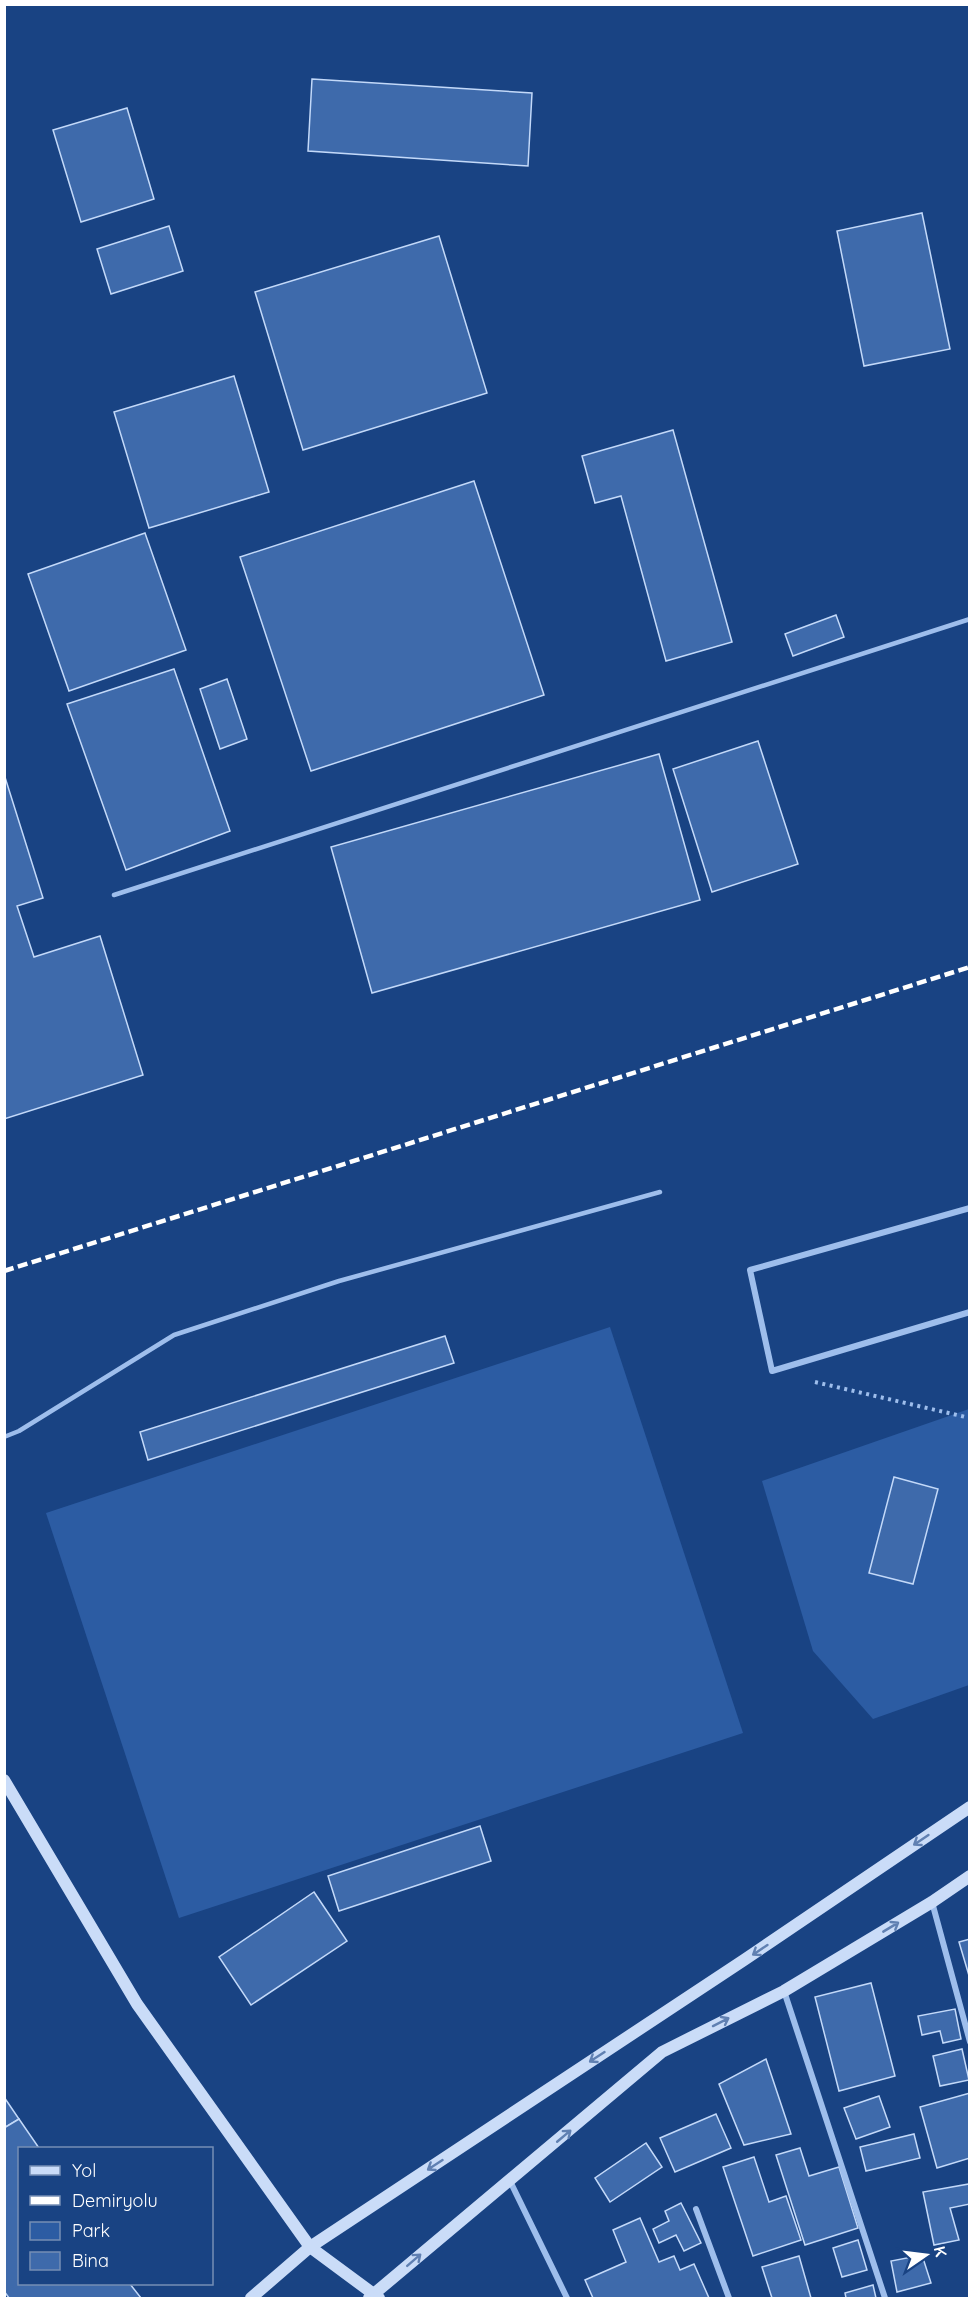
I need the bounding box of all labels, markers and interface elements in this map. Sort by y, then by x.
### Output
one-way arrow [913,1834,930,1846]
one-way arrow [882,1920,899,1932]
one-way arrow [752,1944,769,1956]
one-way arrow [711,2016,729,2028]
one-way arrow [589,2051,606,2064]
one-way arrow [556,2129,571,2143]
legend [18,2147,213,2285]
text: Yol [72,2159,96,2182]
one-way arrow [427,2159,443,2171]
text: Demiryolu [72,2189,158,2212]
text: Park [72,2219,110,2242]
north arrow [896,2225,956,2285]
text: K [930,2244,952,2259]
text: Bina [72,2249,109,2272]
one-way arrow [406,2253,421,2267]

